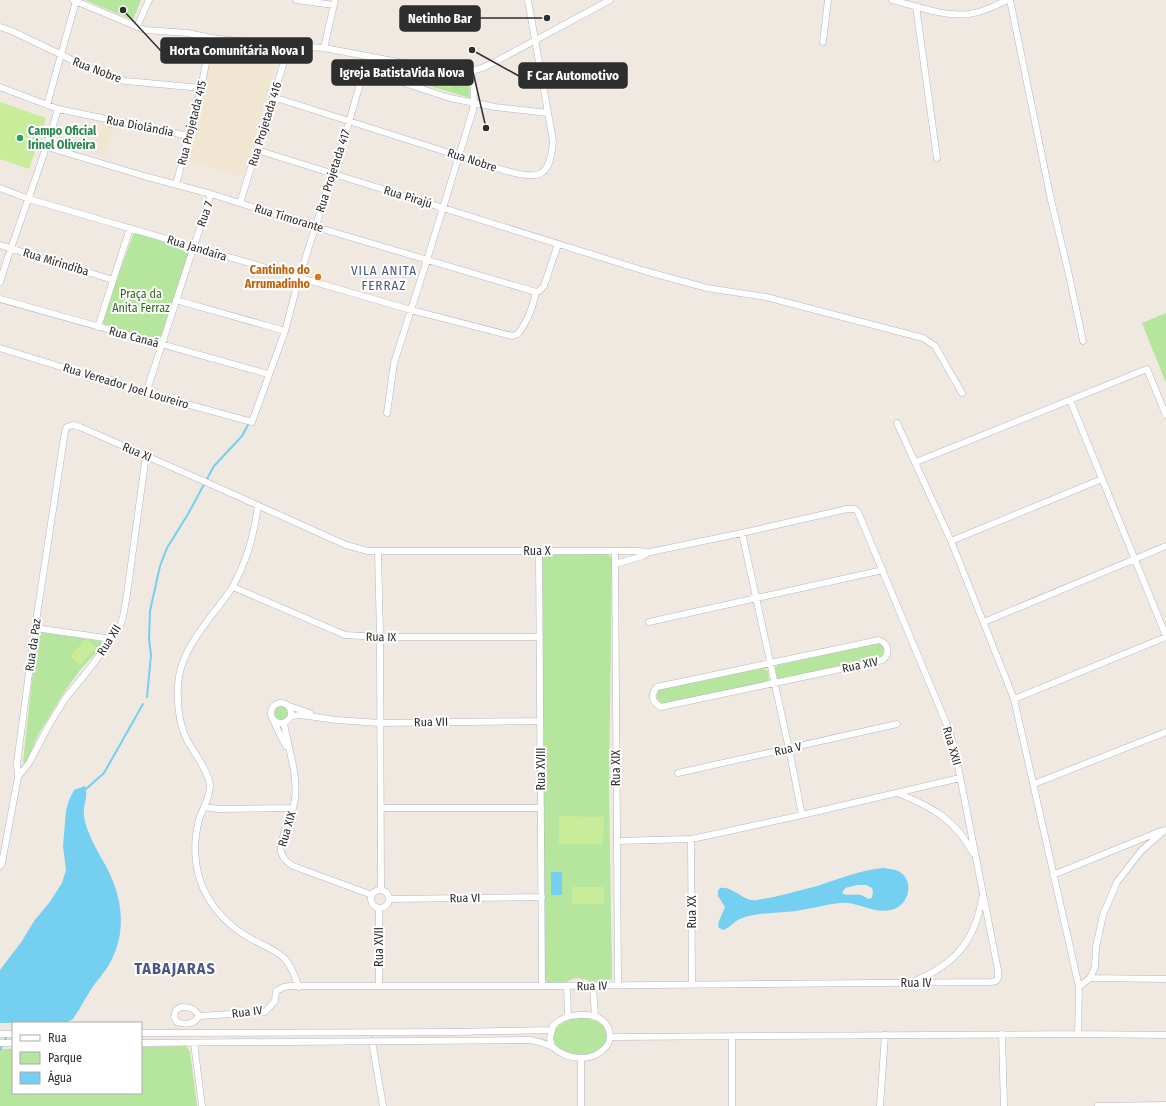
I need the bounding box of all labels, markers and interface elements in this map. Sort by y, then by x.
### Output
callout: Netinho Bar [400,6,480,31]
text: Netinho Bar [408,11,472,26]
callout: Horta Comunitária Nova I [161,38,312,63]
text: Horta Comunitária Nova I [170,43,304,58]
street label: Rua Nobre [71,54,124,86]
callout: Igreja BatistaVida Nova [332,60,473,85]
callout: F Car Automotivo [519,63,627,88]
text: Igreja BatistaVida Nova [339,65,465,80]
text: F Car Automotivo [527,68,619,83]
street label: Rua Projetada 415 [175,79,209,167]
street label: Rua Projetada 416 [246,80,284,168]
street label: Rua Diolândia [105,113,175,139]
place label: Campo Oficial Irinel Oliveira [28,124,97,152]
street label: Rua Projetada 417 [313,128,353,214]
marker: Campo Oficial Irinel Oliveira [15,133,25,143]
street label: Rua Nobre [445,145,499,175]
street label: Rua Pirajú [382,183,434,211]
street label: Rua 7 [194,199,216,229]
street label: Rua Timorante [253,201,325,235]
street label: Rua Jandaíra [165,232,229,264]
street label: Rua Mirindiba [21,245,91,279]
place label: Cantinho do Arrumadinho [244,263,311,291]
district label: VILA ANITA FERRAZ [351,263,417,293]
marker: Cantinho do Arrumadinho [313,272,323,282]
park label: Praça da Anita Ferraz [112,287,170,315]
street label: Rua Canaã [107,324,161,350]
street label: Rua Vereador Joel Loureiro [61,360,191,412]
street label: Rua XI [120,440,154,464]
street label: Rua X [523,544,551,558]
street label: Rua da Paz [22,618,44,672]
street label: Rua XII [94,622,124,658]
street label: Rua IX [366,630,397,644]
street label: Rua XIV [841,654,880,676]
street label: Rua VII [414,715,448,729]
street label: Rua XXII [940,725,964,767]
street label: Rua V [773,739,804,759]
street label: Rua XVIII [534,748,548,790]
street label: Rua XIX [609,750,623,786]
street label: Rua XIX [275,809,299,848]
street label: Rua VI [449,891,481,905]
street label: Rua XX [685,895,699,929]
street label: Rua XVII [372,927,386,967]
district label: TABAJARAS [134,959,216,978]
street label: Rua IV [901,976,932,990]
street label: Rua IV [576,979,608,993]
street label: Rua IV [231,1003,264,1021]
legend [12,1022,142,1094]
text: Rua [48,1031,67,1045]
text: Parque [48,1051,82,1065]
text: Água [48,1070,72,1085]

